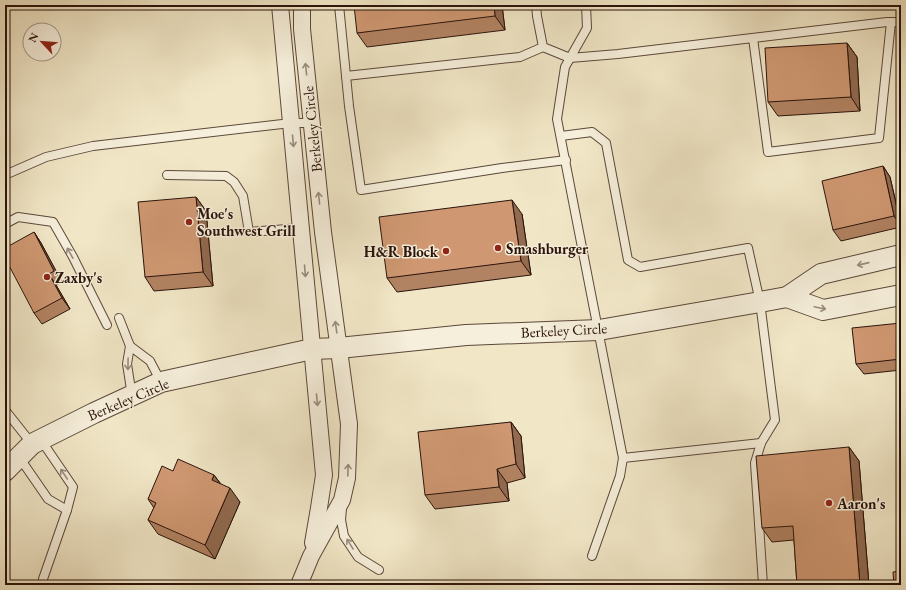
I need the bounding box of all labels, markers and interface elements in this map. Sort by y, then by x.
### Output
north arrow [22,22,62,62]
text: N [25,30,41,45]
one-way arrow [303,63,310,76]
street label: Berkeley Circle [298,85,326,173]
one-way arrow [289,134,297,147]
one-way arrow [316,192,323,205]
place label: Moe's Southwest Grill [197,204,296,240]
marker: Moe's Southwest Grill [184,217,194,227]
place label: Smashburger [506,239,589,258]
place label: H&R Block [364,242,439,261]
marker: Smashburger [493,243,503,253]
marker: H&R Block [441,246,451,256]
one-way arrow [66,247,74,259]
one-way arrow [857,261,870,269]
one-way arrow [301,264,308,277]
place label: Zaxby's [55,268,102,287]
marker: Zaxby's [42,272,52,282]
one-way arrow [813,305,826,313]
street label: Berkeley Circle [520,318,608,342]
one-way arrow [332,321,340,334]
one-way arrow [124,357,132,370]
street label: Berkeley Circle [84,373,172,425]
one-way arrow [313,393,320,406]
one-way arrow [344,464,351,477]
one-way arrow [60,469,68,480]
place label: Aaron's [836,494,885,513]
marker: Aaron's [824,498,834,508]
one-way arrow [346,539,354,550]

